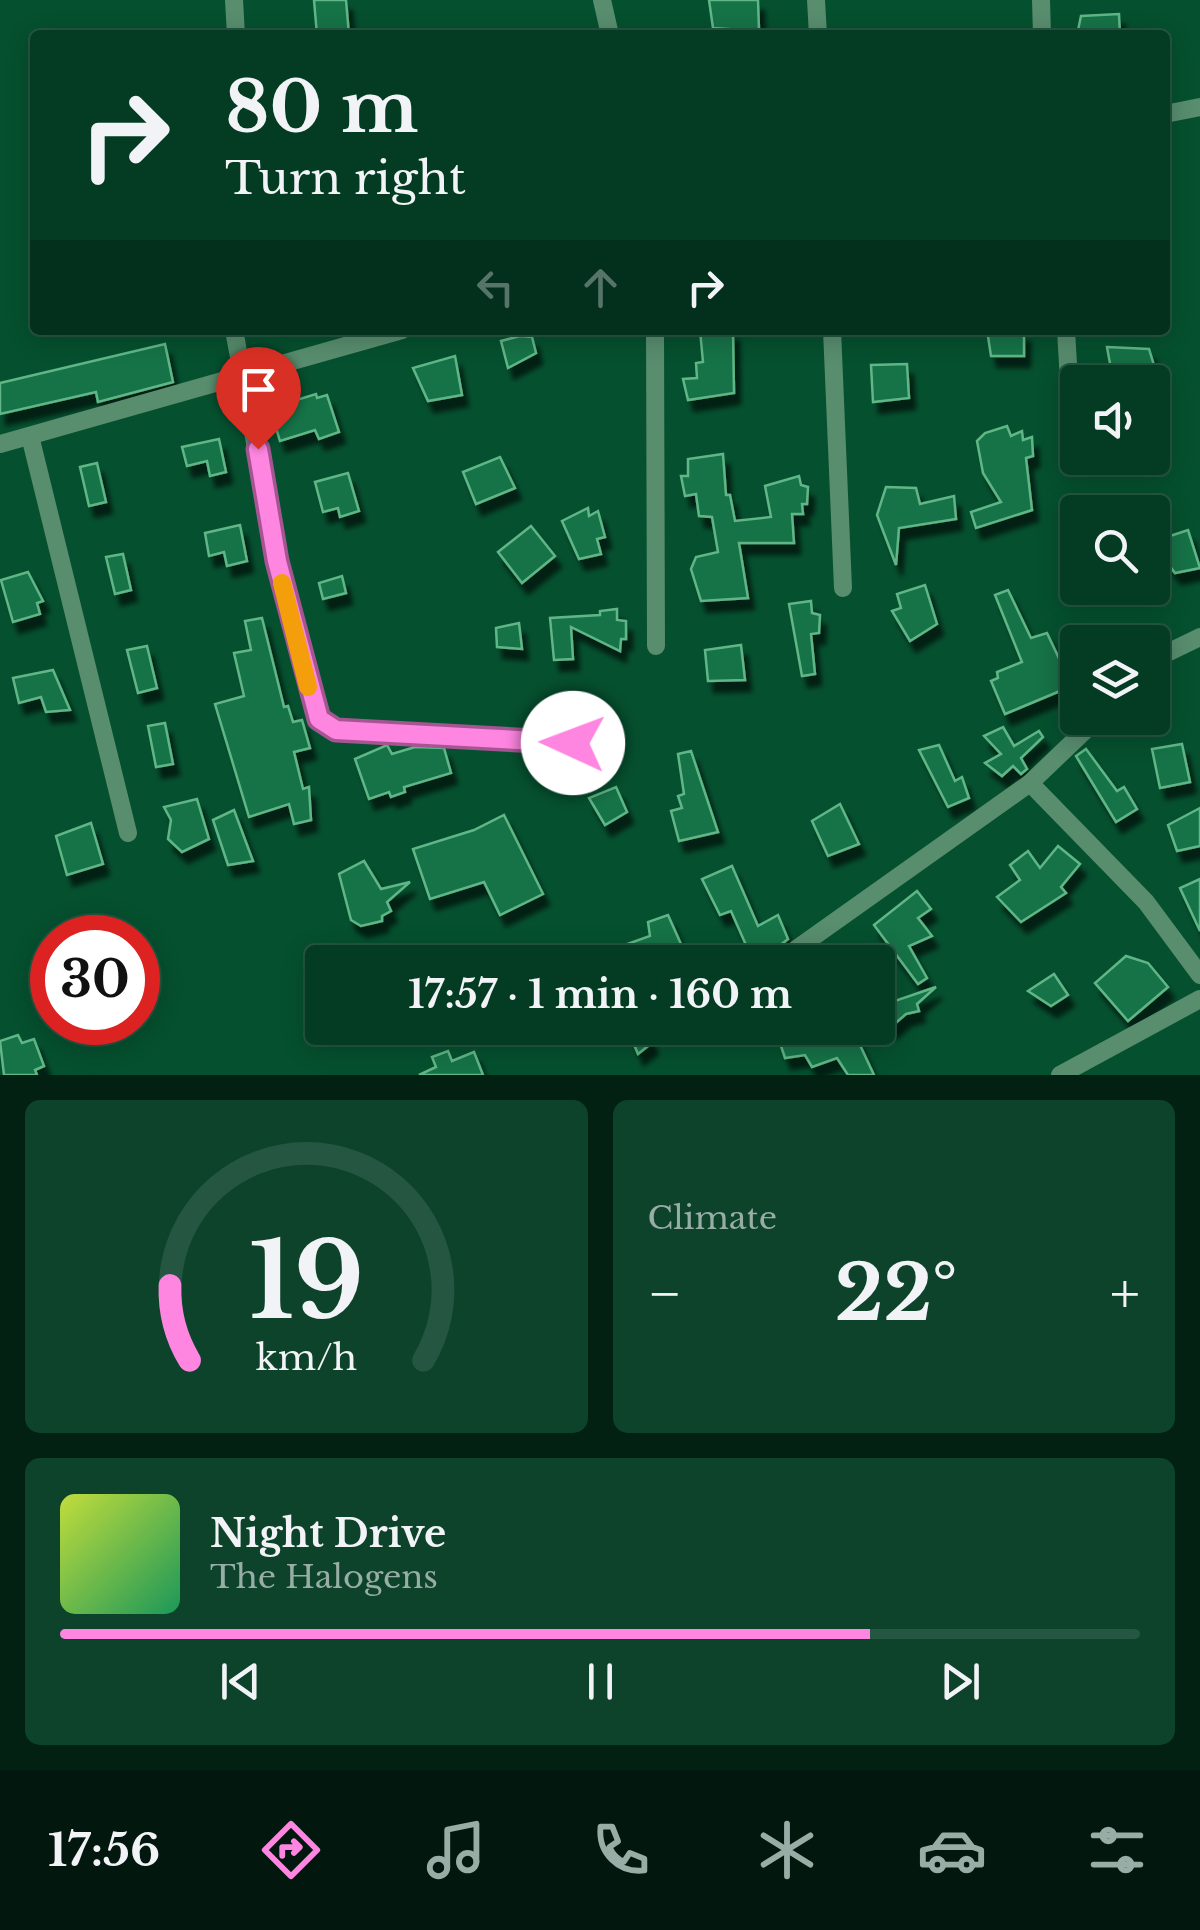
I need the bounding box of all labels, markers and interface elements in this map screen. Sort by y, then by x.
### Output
text: 80 m [225,64,418,151]
icon: right [60,70,190,200]
text: Turn right [225,150,466,206]
icon: left [468,260,523,315]
icon: ahead [573,260,628,315]
icon: right [678,260,733,315]
pin [216,347,301,450]
icon: arrive [231,362,286,417]
map controls [1060,365,1170,735]
button: sound [1060,365,1170,475]
button: search [1060,495,1170,605]
button: layers [1060,625,1170,735]
position arrow [521,691,625,795]
speed limit sign: 30 [30,915,160,1045]
text: 17:57 · 1 min · 160 m [408,971,792,1018]
text: Climate [648,1198,777,1238]
text: 19 [249,1217,364,1346]
text: 22° [835,1247,957,1340]
text: − [648,1260,682,1328]
text: + [1110,1260,1140,1328]
text: km/h [256,1335,357,1380]
text: Night Drive [210,1510,446,1557]
text: The Halogens [210,1557,438,1597]
icon: previous [213,1654,268,1709]
icon: pause [573,1654,628,1709]
icon: next [933,1654,988,1709]
icon: directions [256,1815,326,1885]
icon: music [421,1815,491,1885]
icon: phone [586,1815,656,1885]
icon: climate [752,1815,822,1885]
icon: car [917,1815,987,1885]
icon: filters [1082,1815,1152,1885]
text: 17:56 [48,1822,160,1878]

